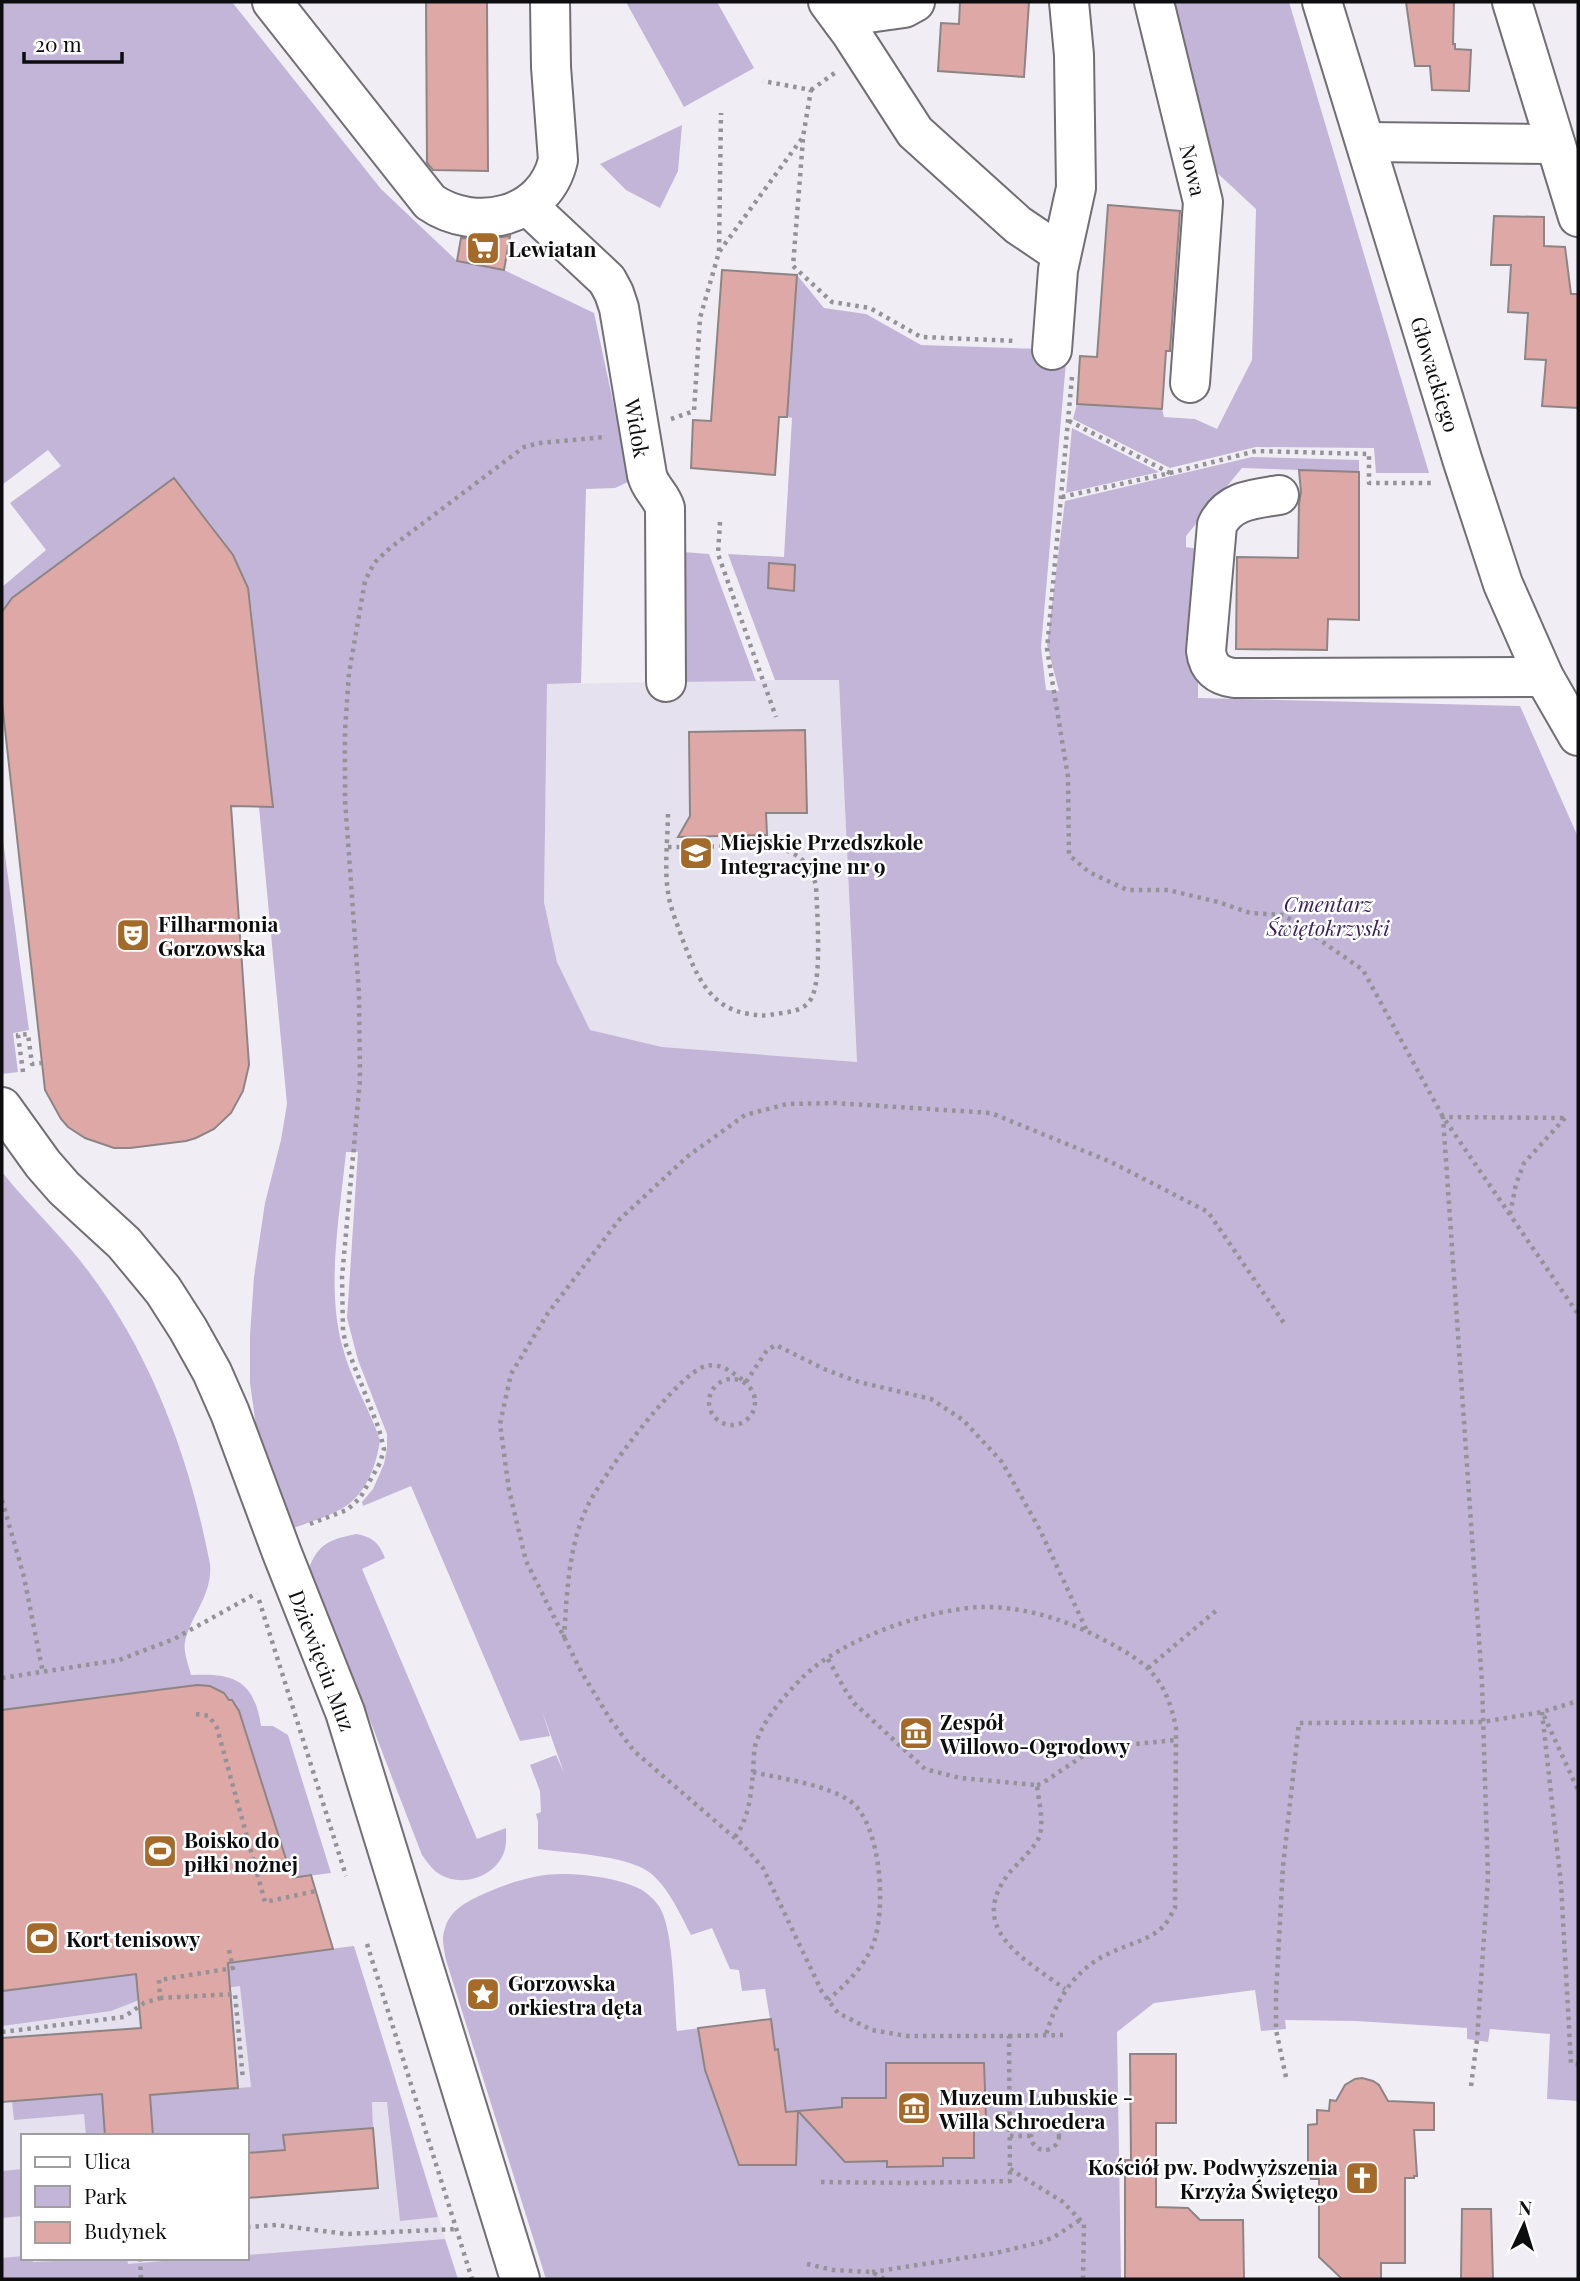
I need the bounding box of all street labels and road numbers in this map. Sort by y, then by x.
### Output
street label: Nowa [1174,141,1214,199]
street label: Głowackiego [1405,313,1467,435]
street label: Widok [619,395,657,460]
street label: Dziewięciu Muz [283,1585,363,1735]

